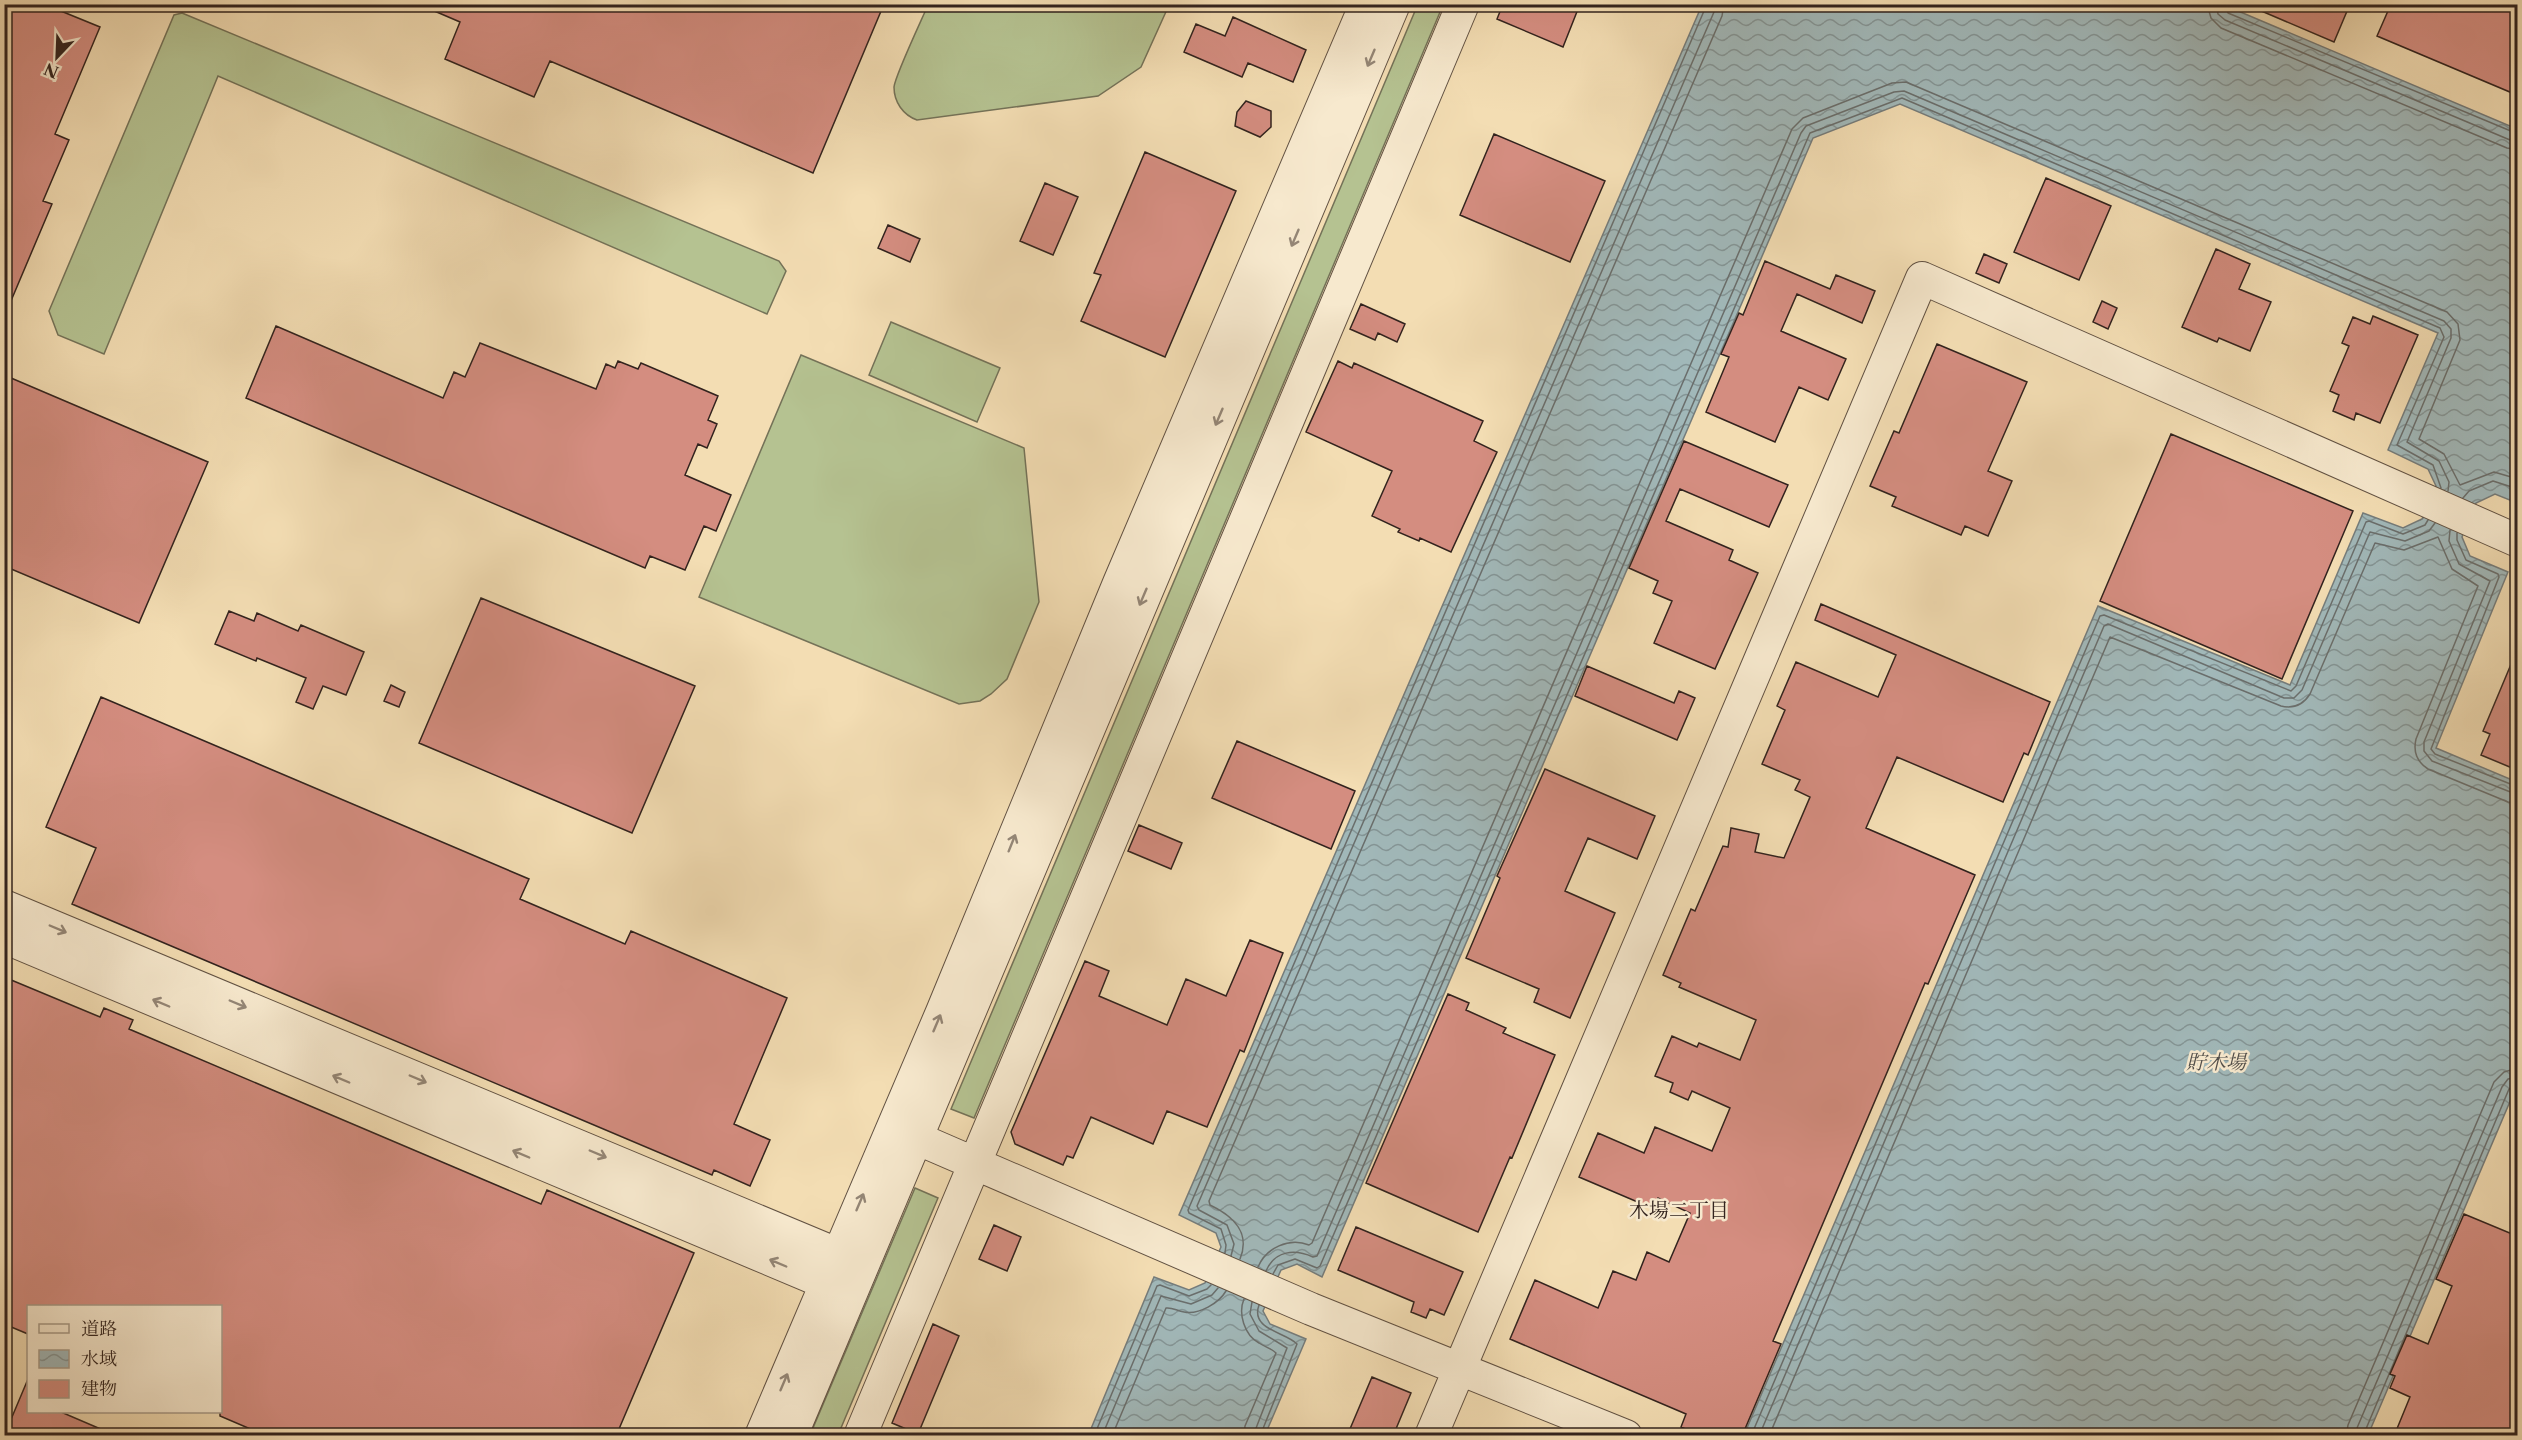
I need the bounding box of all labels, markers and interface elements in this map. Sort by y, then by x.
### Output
north arrow [27,27,87,87]
one-way arrow [1365,49,1376,67]
text: N [41,59,61,83]
one-way arrow [1289,228,1300,246]
one-way arrow [1213,408,1224,426]
one-way arrow [1137,587,1148,606]
one-way arrow [1007,834,1018,853]
one-way arrow [49,924,67,935]
one-way arrow [153,997,171,1008]
one-way arrow [229,999,247,1010]
one-way arrow [932,1014,943,1033]
water label: 貯木場 [2186,1050,2248,1074]
one-way arrow [332,1072,350,1083]
one-way arrow [409,1074,427,1085]
one-way arrow [512,1148,530,1159]
one-way arrow [589,1149,607,1160]
one-way arrow [855,1193,866,1212]
district label: 木場二丁目 [1629,1198,1729,1222]
one-way arrow [769,1257,787,1268]
legend [27,1305,222,1413]
text: 道路 [81,1318,117,1340]
text: 水域 [81,1348,117,1370]
one-way arrow [779,1373,790,1391]
text: 建物 [81,1378,117,1400]

